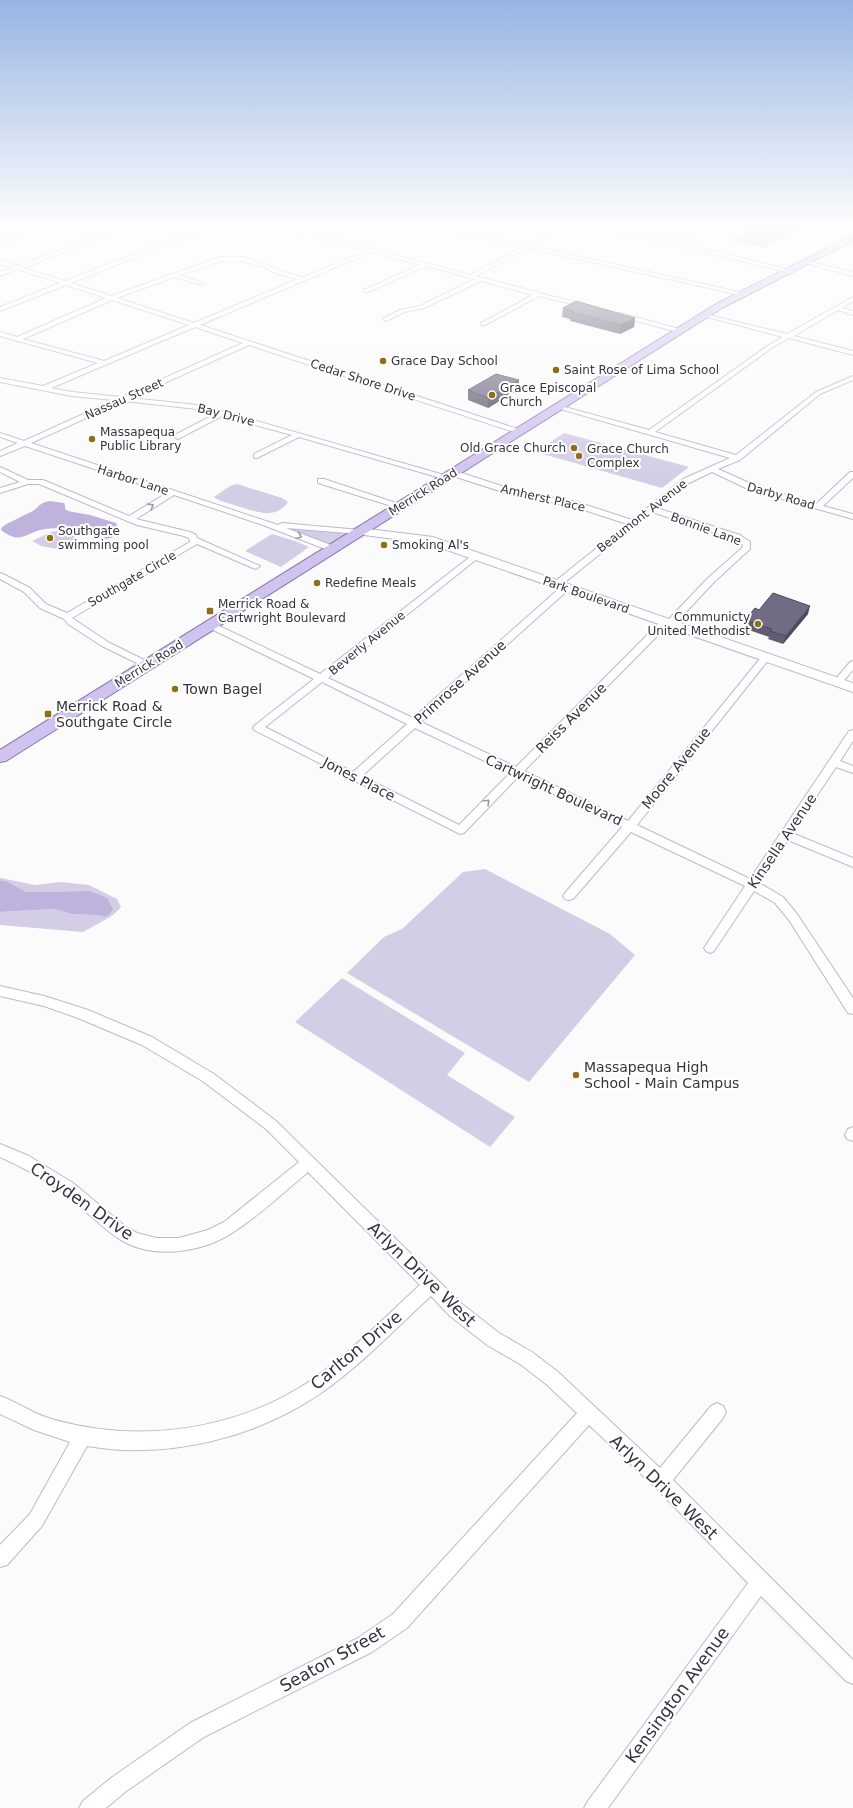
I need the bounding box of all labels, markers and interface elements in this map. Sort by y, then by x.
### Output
place label: Grace Day School [391,354,498,368]
street label: Cedar Shore Drive [309,356,417,404]
marker: Grace Day School [378,356,388,366]
place label: Saint Rose of Lima School [564,363,719,377]
marker: Saint Rose of Lima School [551,365,561,375]
street label: Nassau Street [83,375,166,422]
place label: Grace Episcopal Church [500,381,596,409]
marker: Grace Episcopal Church [487,390,497,400]
street label: Bay Drive [196,401,256,429]
place label: Massapequa Public Library [100,425,181,453]
marker: Massapequa Public Library [87,434,97,444]
place label: Old Grace Church [460,441,566,455]
place label: Grace Church Complex [587,442,669,470]
marker: Old Grace Church [569,443,579,453]
marker: Grace Church Complex [574,451,584,461]
street label: Harbor Lane [96,462,170,498]
street label: Merrick Road [386,465,460,519]
street label: Beaumont Avenue [594,477,690,555]
street label: Darby Road [745,480,817,512]
street label: Amherst Place [499,481,587,515]
one-way arrow [147,503,154,511]
street label: Bonnie Lane [669,510,743,548]
place label: Southgate swimming pool [58,524,149,552]
one-way arrow [296,532,303,540]
marker: Southgate swimming pool [45,533,55,543]
place label: Smoking Al's [392,538,469,552]
marker: Smoking Al's [379,540,389,550]
street label: Southgate Circle [85,548,179,610]
street label: Park Boulevard [541,574,631,616]
place label: Redefine Meals [325,576,416,590]
marker: Redefine Meals [312,578,322,588]
place label: Merrick Road & Cartwright Boulevard [218,597,346,625]
marker: Merrick Road & Cartwright Boulevard [205,606,215,616]
street label: Beverly Avenue [326,608,408,678]
place label: Communicty United Methodist [647,610,750,638]
marker: Communicty United Methodist [753,619,763,629]
street label: Merrick Road [112,637,186,691]
street label: Primrose Avenue [411,637,509,727]
street label: Reiss Avenue [533,680,609,756]
place label: Town Bagel [182,681,262,697]
marker: Town Bagel [170,684,180,694]
place label: Merrick Road & Southgate Circle [56,698,172,730]
marker: Merrick Road & Southgate Circle [43,709,53,719]
street label: Moore Avenue [638,724,714,812]
street label: Cartwright Boulevard [483,751,625,829]
street label: Jones Place [319,753,398,804]
street label: Kinsella Avenue [744,791,820,891]
one-way arrow [482,799,490,807]
place label: Massapequa High School - Main Campus [584,1059,739,1091]
marker: Massapequa High School - Main Campus [571,1070,581,1080]
street label: Croyden Drive [26,1158,138,1244]
street label: Arlyn Drive West [364,1217,480,1331]
street label: Carlton Drive [306,1306,406,1394]
street label: Arlyn Drive West [606,1430,722,1544]
street label: Seaton Street [276,1622,388,1696]
street label: Kensington Avenue [621,1623,733,1767]

